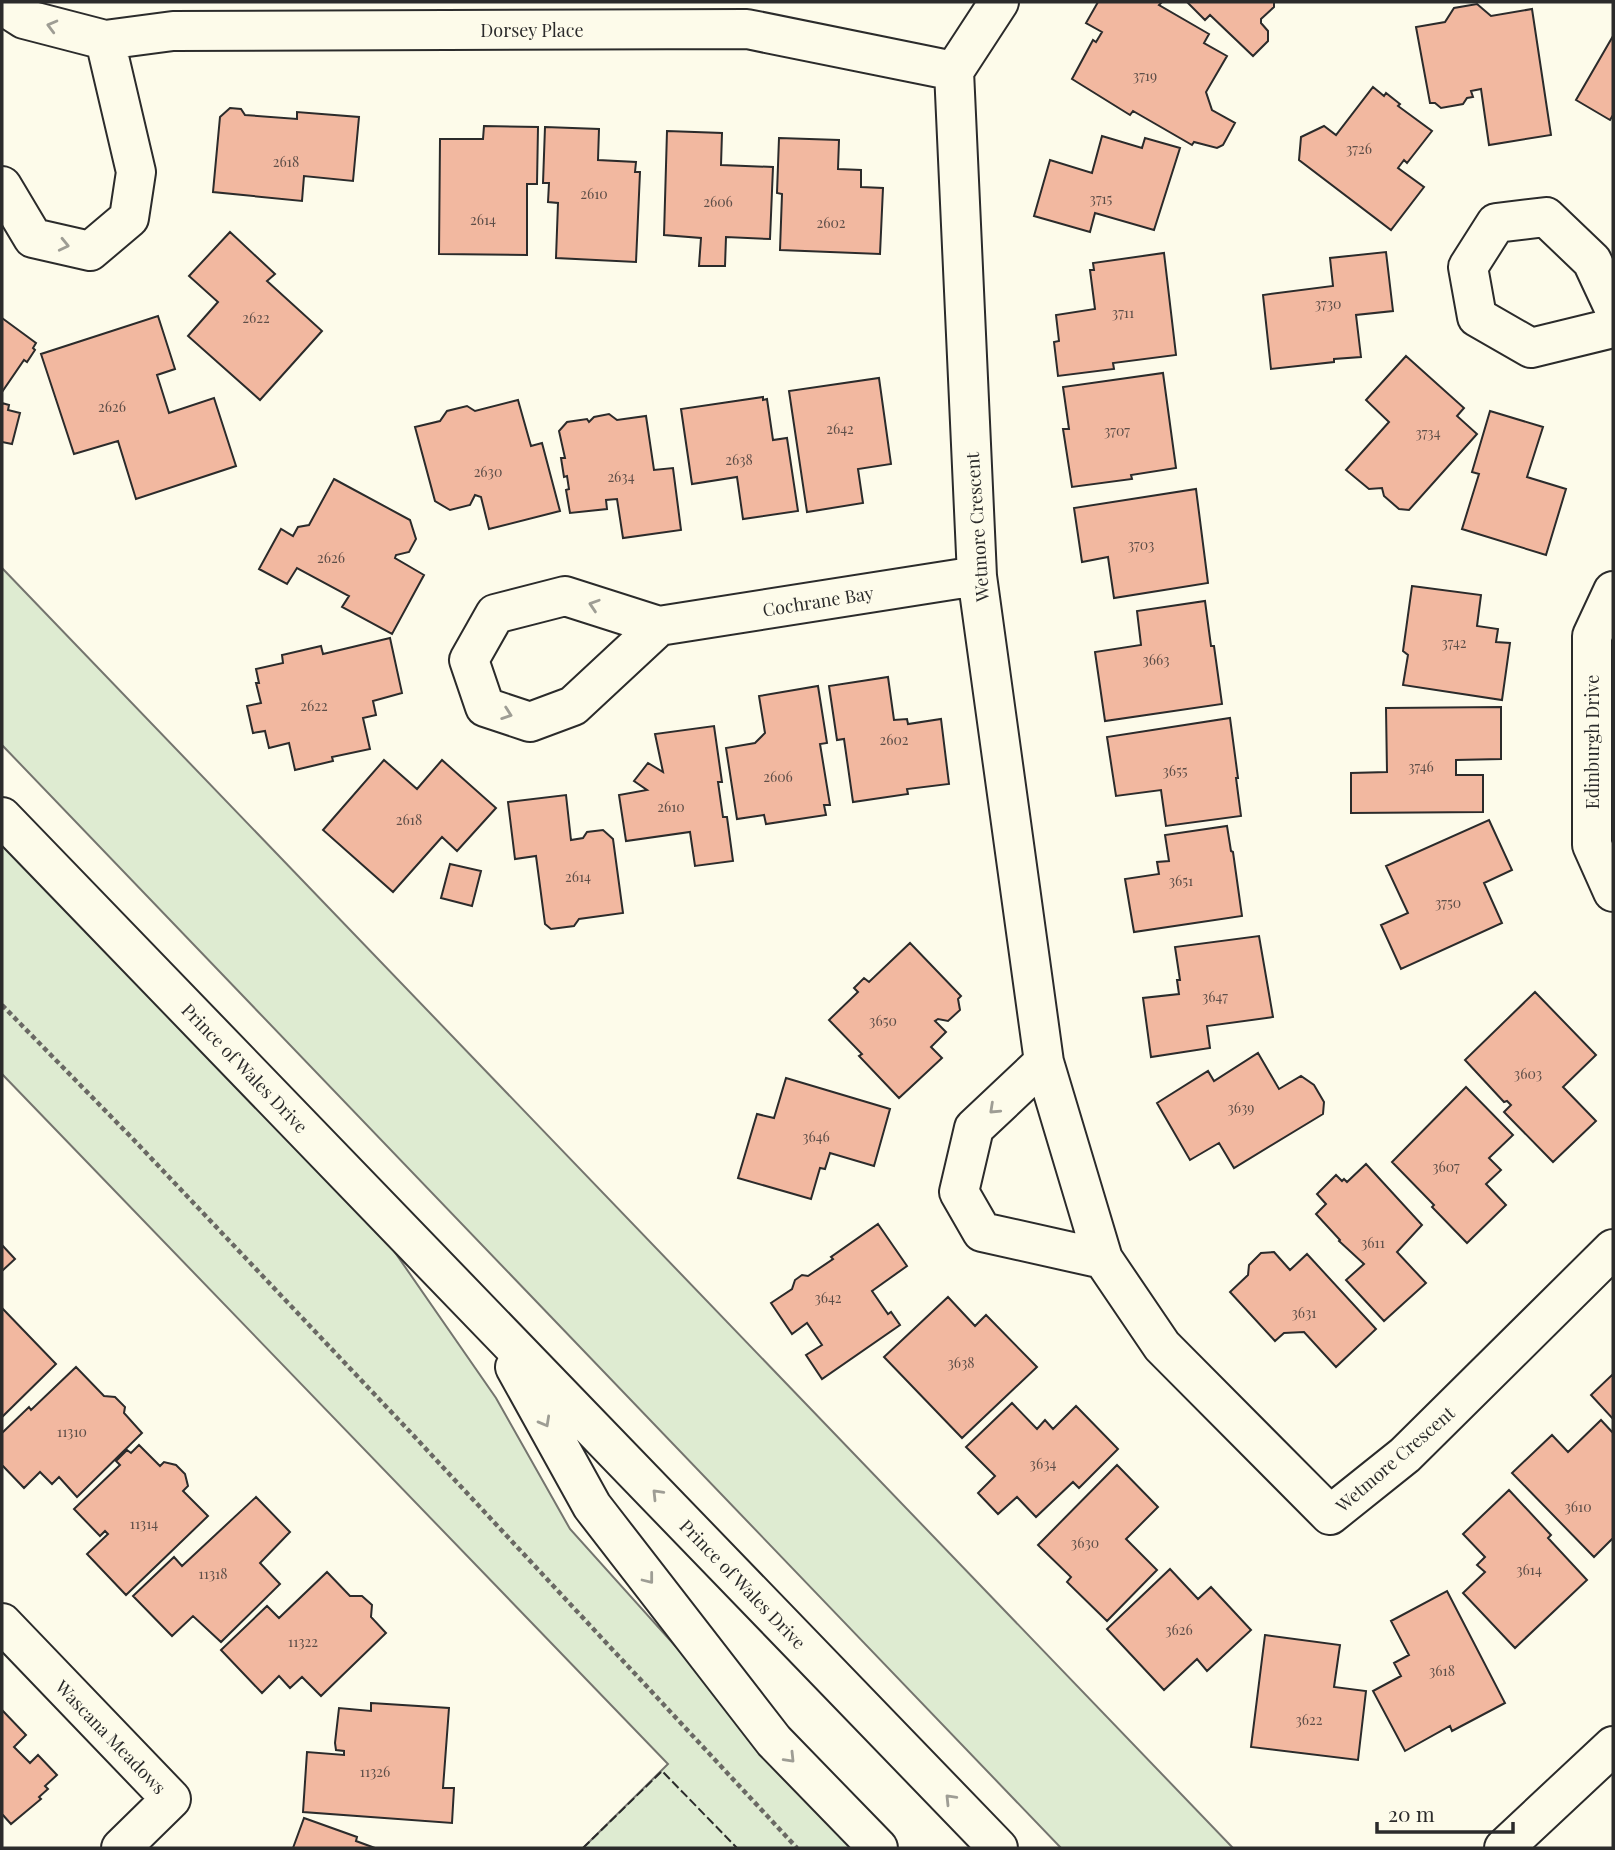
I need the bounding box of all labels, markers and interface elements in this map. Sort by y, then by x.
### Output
street label: Dorsey Place [480,18,584,42]
one-way arrow [46,20,58,34]
house number: 3719 [1133,66,1157,85]
house number: 3726 [1346,139,1372,158]
house number: 2618 [273,152,299,171]
house number: 2610 [580,184,608,203]
house number: 3715 [1090,189,1113,208]
house number: 2606 [703,192,733,211]
house number: 2614 [470,210,496,229]
house number: 2602 [816,213,846,232]
one-way arrow [58,237,70,251]
house number: 3730 [1315,294,1341,313]
house number: 3711 [1112,303,1134,322]
house number: 2622 [242,308,270,327]
house number: 2626 [98,397,126,416]
house number: 2642 [826,419,854,438]
house number: 3707 [1104,421,1130,440]
house number: 3734 [1415,423,1441,442]
house number: 2638 [725,450,753,469]
street label: Wetmore Crescent [960,451,994,604]
house number: 2630 [474,462,502,481]
house number: 2634 [607,467,635,486]
house number: 3703 [1128,535,1154,554]
house number: 2626 [317,548,345,567]
street label: Cochrane Bay [761,580,875,622]
one-way arrow [588,599,600,613]
house number: 3742 [1441,633,1467,652]
house number: 3663 [1142,650,1170,669]
street label: Edinburgh Drive [1580,675,1604,809]
house number: 2622 [300,696,328,715]
one-way arrow [500,706,512,720]
house number: 2602 [879,730,909,749]
house number: 3746 [1408,757,1434,776]
house number: 3655 [1162,761,1188,780]
house number: 2606 [763,767,793,786]
house number: 2610 [657,797,685,816]
house number: 2618 [396,810,422,829]
house number: 2614 [565,867,591,886]
house number: 3651 [1169,871,1193,890]
house number: 3750 [1435,893,1461,912]
house number: 3647 [1202,987,1228,1006]
street label: Prince of Wales Drive [177,998,313,1138]
house number: 3650 [869,1011,897,1030]
house number: 3603 [1514,1064,1542,1083]
house number: 3639 [1228,1098,1255,1117]
one-way arrow [989,1101,1002,1113]
house number: 3646 [802,1127,830,1146]
house number: 3607 [1432,1157,1460,1176]
house number: 3611 [1361,1233,1385,1252]
house number: 3642 [814,1288,842,1307]
house number: 3631 [1291,1303,1317,1322]
house number: 3638 [947,1353,975,1372]
street label: Wetmore Crescent [1330,1400,1460,1518]
one-way arrow [537,1414,550,1427]
house number: 11310 [57,1422,87,1441]
house number: 3634 [1030,1454,1056,1473]
one-way arrow [652,1489,665,1502]
house number: 3610 [1564,1497,1592,1516]
house number: 11314 [130,1514,158,1533]
street label: Prince of Wales Drive [675,1514,811,1654]
house number: 3630 [1071,1533,1099,1552]
house number: 3614 [1516,1560,1542,1579]
house number: 11318 [199,1564,227,1583]
one-way arrow [641,1572,654,1584]
house number: 3626 [1165,1620,1193,1639]
house number: 11322 [288,1632,318,1651]
house number: 3618 [1429,1661,1455,1680]
street label: Wascana Meadows [50,1674,172,1799]
house number: 3622 [1296,1710,1323,1729]
one-way arrow [782,1749,795,1762]
house number: 11326 [360,1762,390,1781]
scale bar [1377,1790,1514,1834]
one-way arrow [946,1794,959,1807]
text: 20 m [1388,1799,1435,1827]

